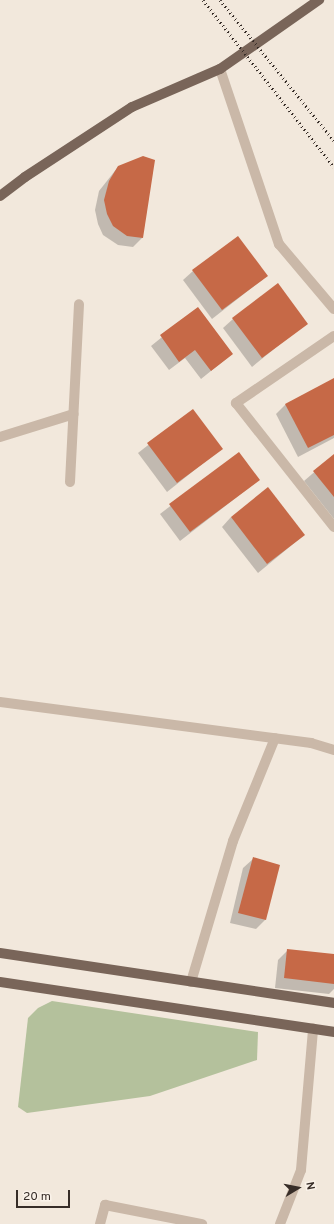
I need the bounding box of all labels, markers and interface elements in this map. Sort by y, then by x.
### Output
north arrow [278,1168,318,1208]
text: N [302,1181,317,1191]
scale bar [18,1182,72,1208]
text: 20 m [23,1189,51,1205]

